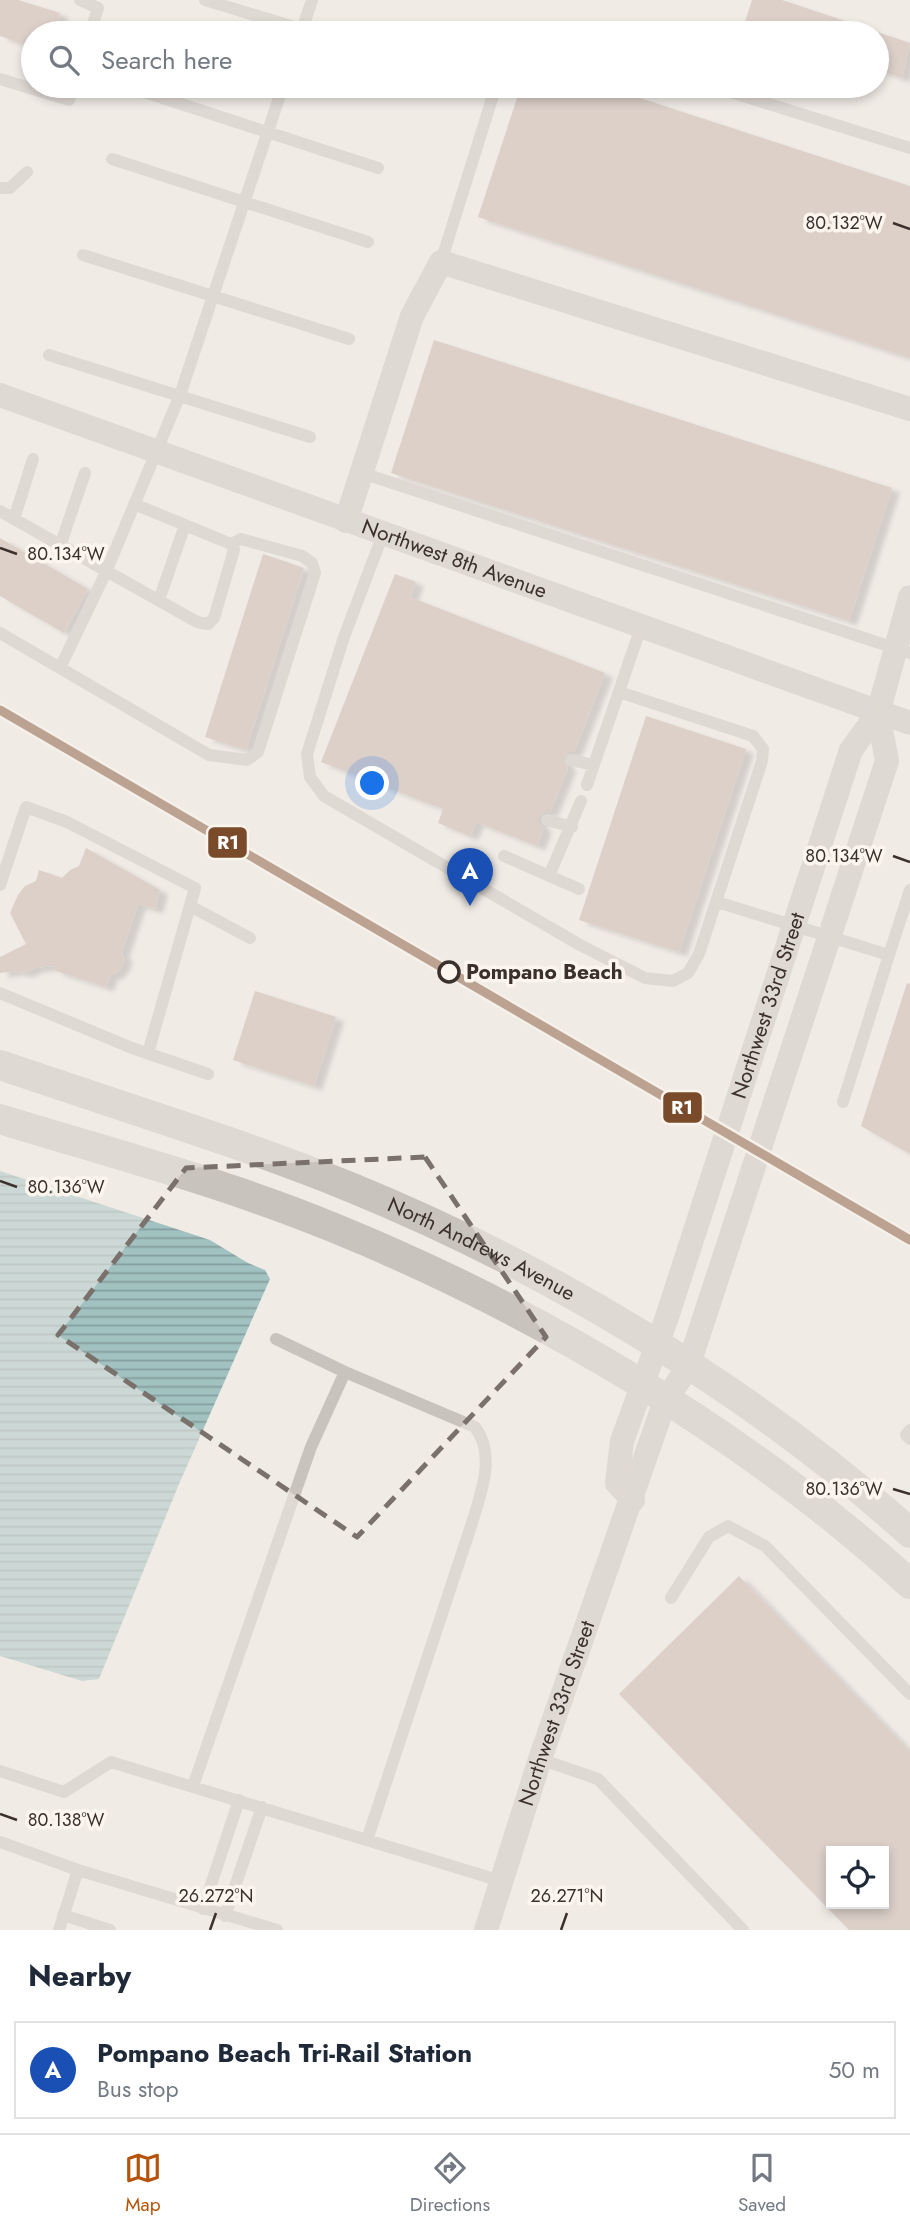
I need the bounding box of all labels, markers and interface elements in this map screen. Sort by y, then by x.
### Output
search box [21,21,889,98]
icon: search [45,41,83,79]
text: Search here [101,41,233,79]
text: 80.132°W [805,210,883,236]
street label: Northwest 8th Avenue [358,512,551,606]
text: 80.134°W [27,541,105,567]
your location [355,766,389,800]
line badge: R1 [207,826,248,859]
text: R1 [217,829,239,856]
text: 80.134°W [805,843,883,869]
pin: A [447,848,493,906]
street label: Northwest 33rd Street [724,909,812,1103]
place label: Pompano Beach [466,957,623,987]
marker: Pompano Beach [438,961,460,983]
line badge: R1 [662,1091,703,1124]
text: R1 [671,1094,693,1121]
text: 80.136°W [27,1174,105,1200]
street label: North Andrews Avenue [383,1190,581,1308]
text: 80.136°W [805,1476,883,1502]
street label: Northwest 33rd Street [511,1616,602,1810]
text: 80.138°W [28,1807,104,1833]
map controls [826,1846,889,1909]
button: locate [826,1846,889,1909]
text: 26.272°N [179,1883,253,1909]
text: 26.271°N [531,1883,603,1909]
text: Nearby [28,1954,131,1997]
text: Pompano Beach Tri-Rail Station [97,2034,472,2072]
text: A [45,2053,61,2087]
text: 50 m [828,2053,880,2087]
text: Bus stop [97,2072,179,2106]
tab: Map [124,2149,162,2218]
tab: Directions [410,2149,490,2218]
tab: Saved [738,2149,786,2218]

